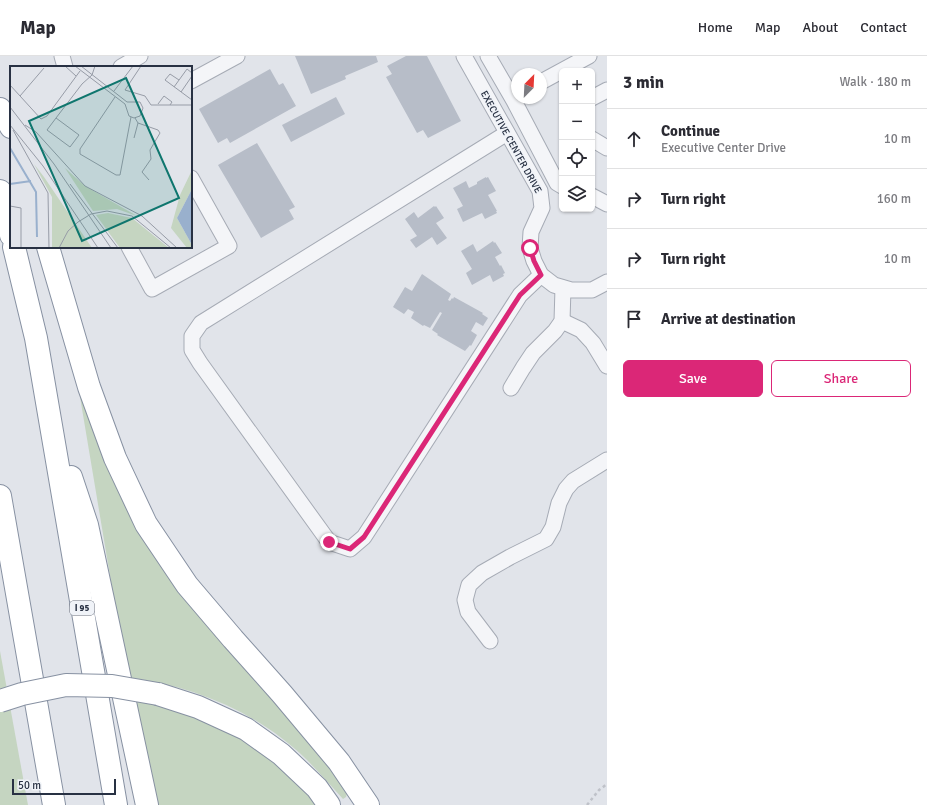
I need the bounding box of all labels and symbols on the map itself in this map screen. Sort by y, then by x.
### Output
inset map [10,66,192,248]
north arrow [511,68,547,104]
street label: EXECUTIVE CENTER DRIVE [478,89,544,196]
route start [521,239,539,257]
route end [320,533,338,551]
road number: I 95 [70,601,94,615]
scale bar [12,777,116,796]

